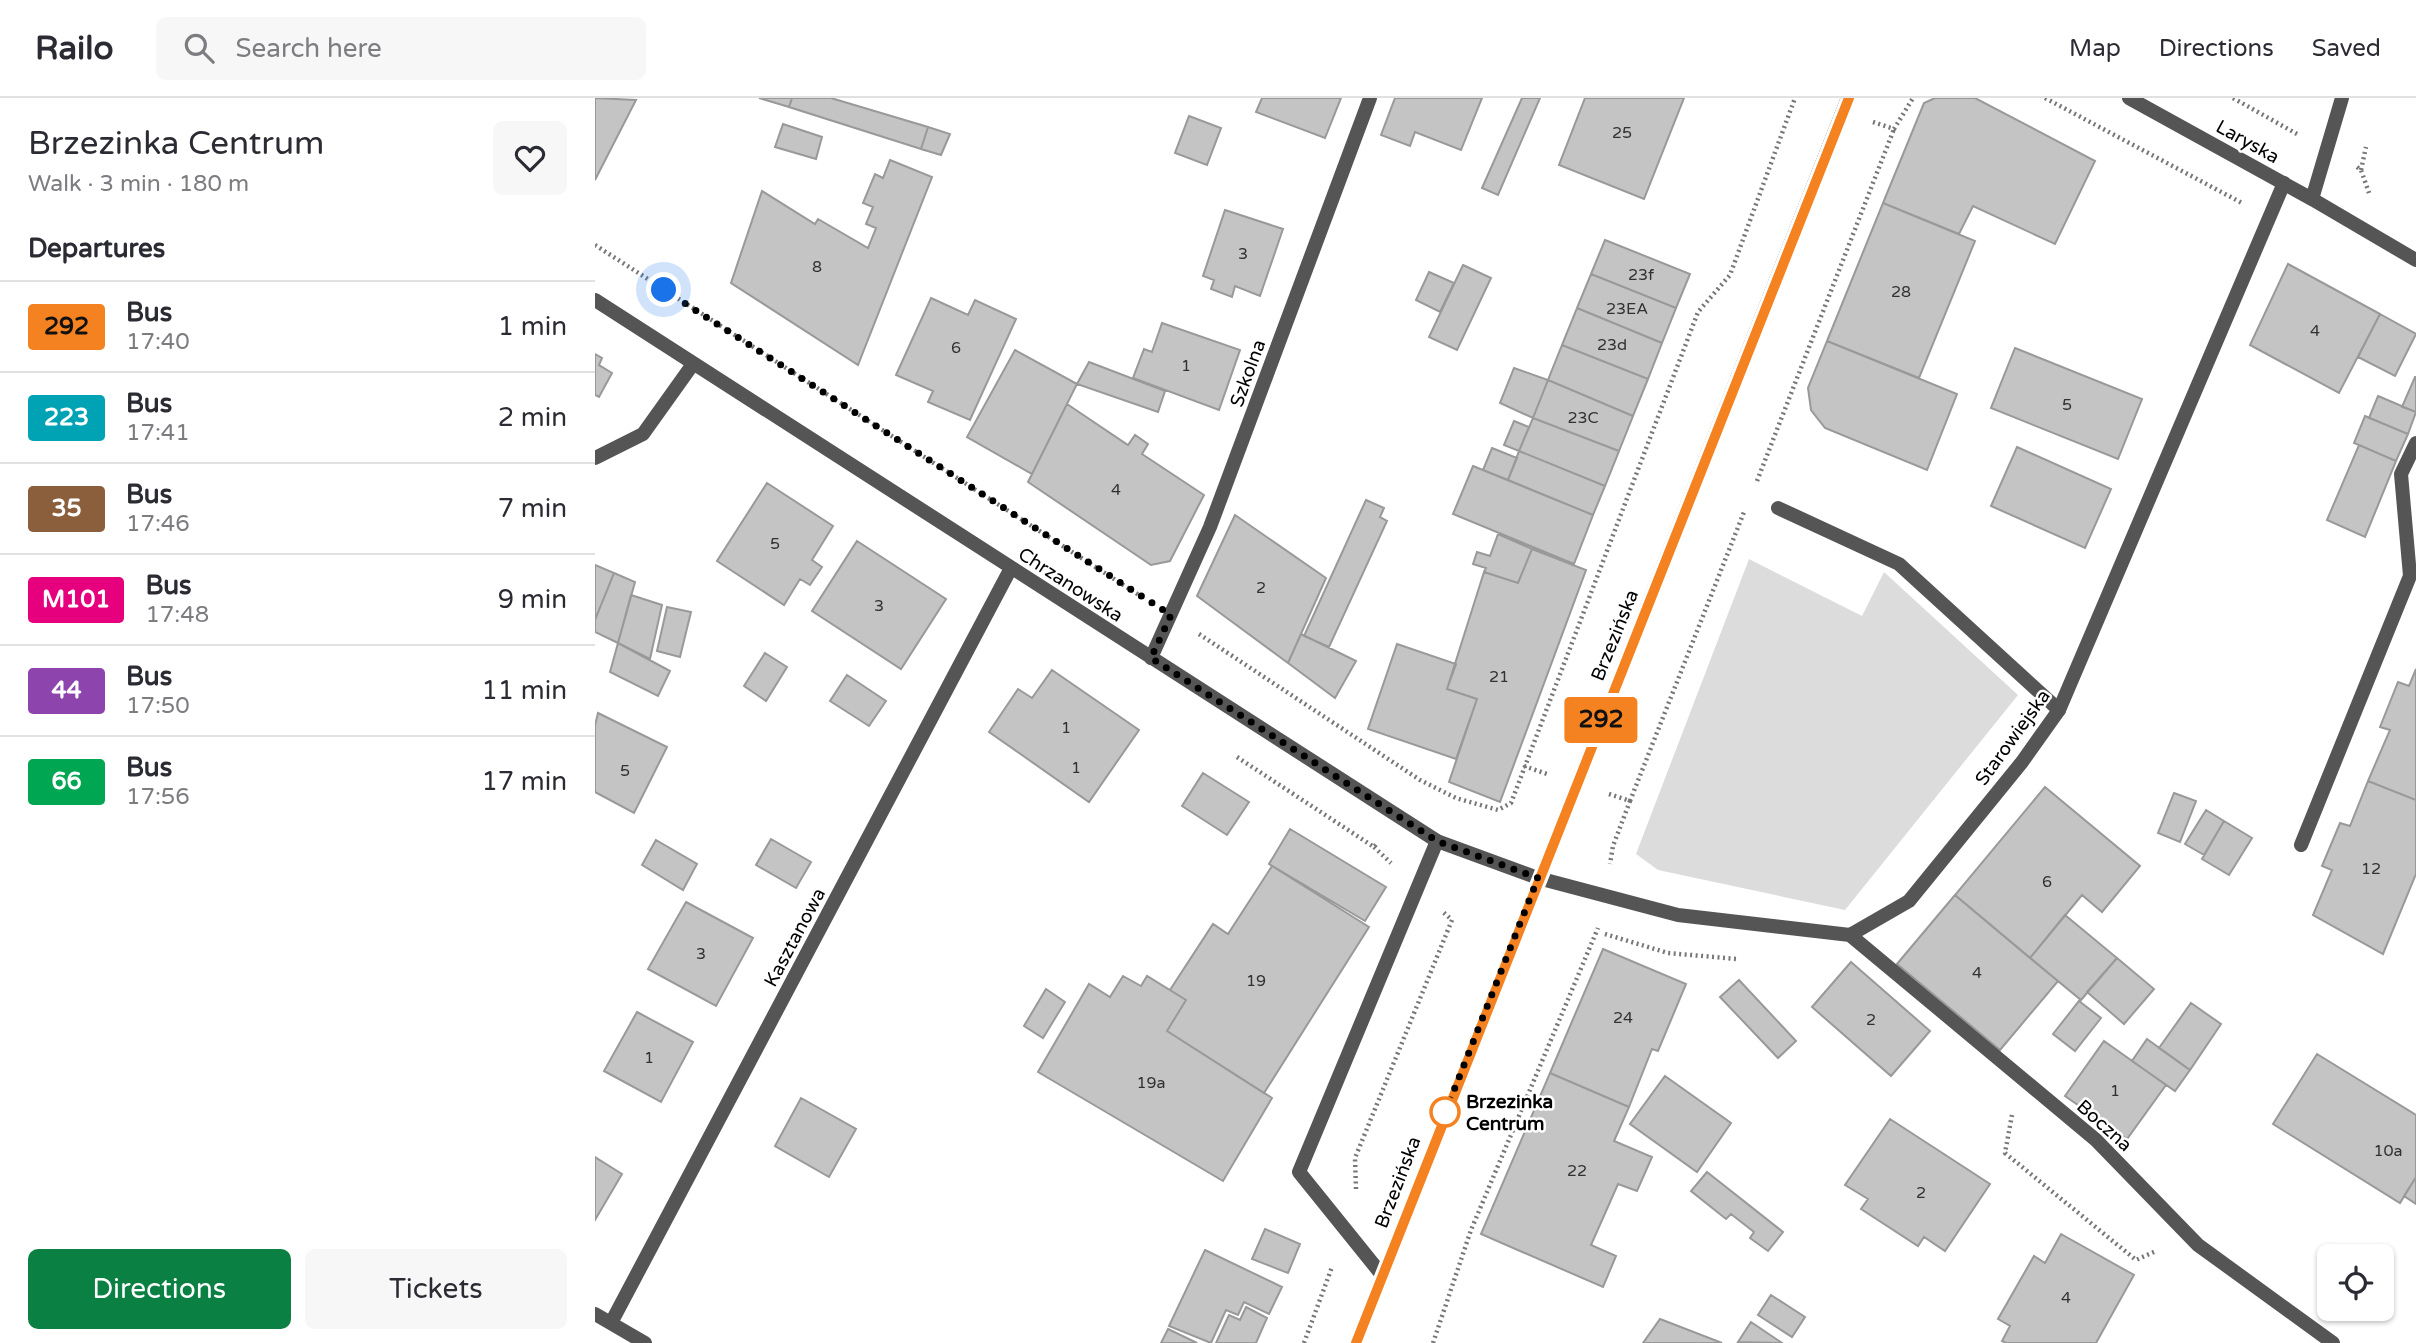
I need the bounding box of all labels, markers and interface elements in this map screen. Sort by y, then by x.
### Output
search box [156,17,646,80]
text: Railo [35,29,114,68]
icon: search [180,29,218,67]
text: Search here [236,33,382,64]
text: Map [2069,34,2121,63]
text: Directions [2159,34,2274,63]
text: Saved [2312,34,2381,63]
street label: Laryska [2212,116,2283,168]
button: heart [493,121,567,195]
house number: 25 [1612,123,1632,143]
text: Brzezinka Centrum [28,124,324,163]
text: Walk · 3 min · 180 m [28,170,249,198]
text: Departures [28,233,165,264]
house number: 3 [1238,244,1248,264]
house number: 8 [812,257,822,277]
house number: 23f [1628,265,1655,285]
your location [646,272,681,307]
house number: 28 [1891,282,1911,302]
text: Bus [126,297,172,328]
house number: 23EA [1606,299,1648,319]
text: 1 min [498,311,567,342]
text: 292 [44,312,89,341]
house number: 4 [2310,321,2320,341]
text: 17:40 [126,328,190,356]
house number: 23d [1597,335,1627,355]
street label: Szkolna [1226,337,1270,410]
house number: 6 [951,338,961,358]
house number: 1 [1181,356,1191,376]
text: Bus [126,388,172,419]
house number: 5 [2062,395,2072,415]
text: 2 min [498,402,567,433]
text: 223 [44,403,89,432]
house number: 23C [1567,408,1599,428]
text: 17:41 [126,419,190,447]
text: Bus [126,479,172,510]
house number: 4 [1111,480,1121,500]
text: 7 min [498,493,567,524]
text: 35 [51,494,82,523]
text: 17:46 [126,510,190,538]
house number: 5 [770,534,780,554]
street label: Chrzanowska [1014,543,1127,627]
text: Bus [145,570,192,601]
house number: 2 [1256,578,1266,598]
text: 9 min [498,584,567,615]
text: M101 [42,585,110,614]
street label: Brzezińska [1587,587,1643,684]
house number: 3 [874,596,884,616]
text: 17:48 [145,601,209,629]
text: Bus [126,661,172,692]
house number: 21 [1489,667,1509,687]
text: 11 min [481,675,567,706]
text: 44 [51,676,82,705]
street label: Starowiejska [1971,685,2055,790]
text: 17:50 [126,692,190,720]
line badge: 292 [1561,697,1641,743]
text: 292 [1578,705,1624,734]
house number: 1 [1061,718,1071,738]
text: Bus [126,752,172,783]
house number: 1 [1071,758,1081,778]
house number: 5 [620,761,630,781]
text: 17 min [481,766,567,797]
text: 66 [51,767,82,796]
text: 17:56 [126,783,190,811]
house number: 12 [2361,859,2381,879]
house number: 6 [2042,872,2052,892]
street label: Kasztanowa [760,884,830,991]
house number: 3 [696,944,706,964]
house number: 4 [1972,963,1982,983]
house number: 19 [1246,971,1266,991]
house number: 24 [1613,1008,1633,1028]
house number: 2 [1866,1010,1876,1030]
house number: 1 [644,1048,654,1068]
house number: 19a [1136,1073,1166,1093]
house number: 1 [2110,1081,2120,1101]
place label: Brzezinka Centrum [1466,1091,1553,1135]
street label: Boczna [2072,1095,2136,1156]
marker: Brzezinka Centrum [1430,1097,1460,1127]
street label: Brzezińska [1370,1133,1425,1231]
house number: 10a [2373,1141,2403,1161]
house number: 22 [1567,1161,1587,1181]
house number: 2 [1916,1183,1926,1203]
map controls [2317,1244,2394,1321]
button: locate [2317,1244,2394,1321]
button: Directions [28,1249,291,1329]
button: Tickets [305,1249,567,1329]
house number: 4 [2061,1288,2071,1308]

